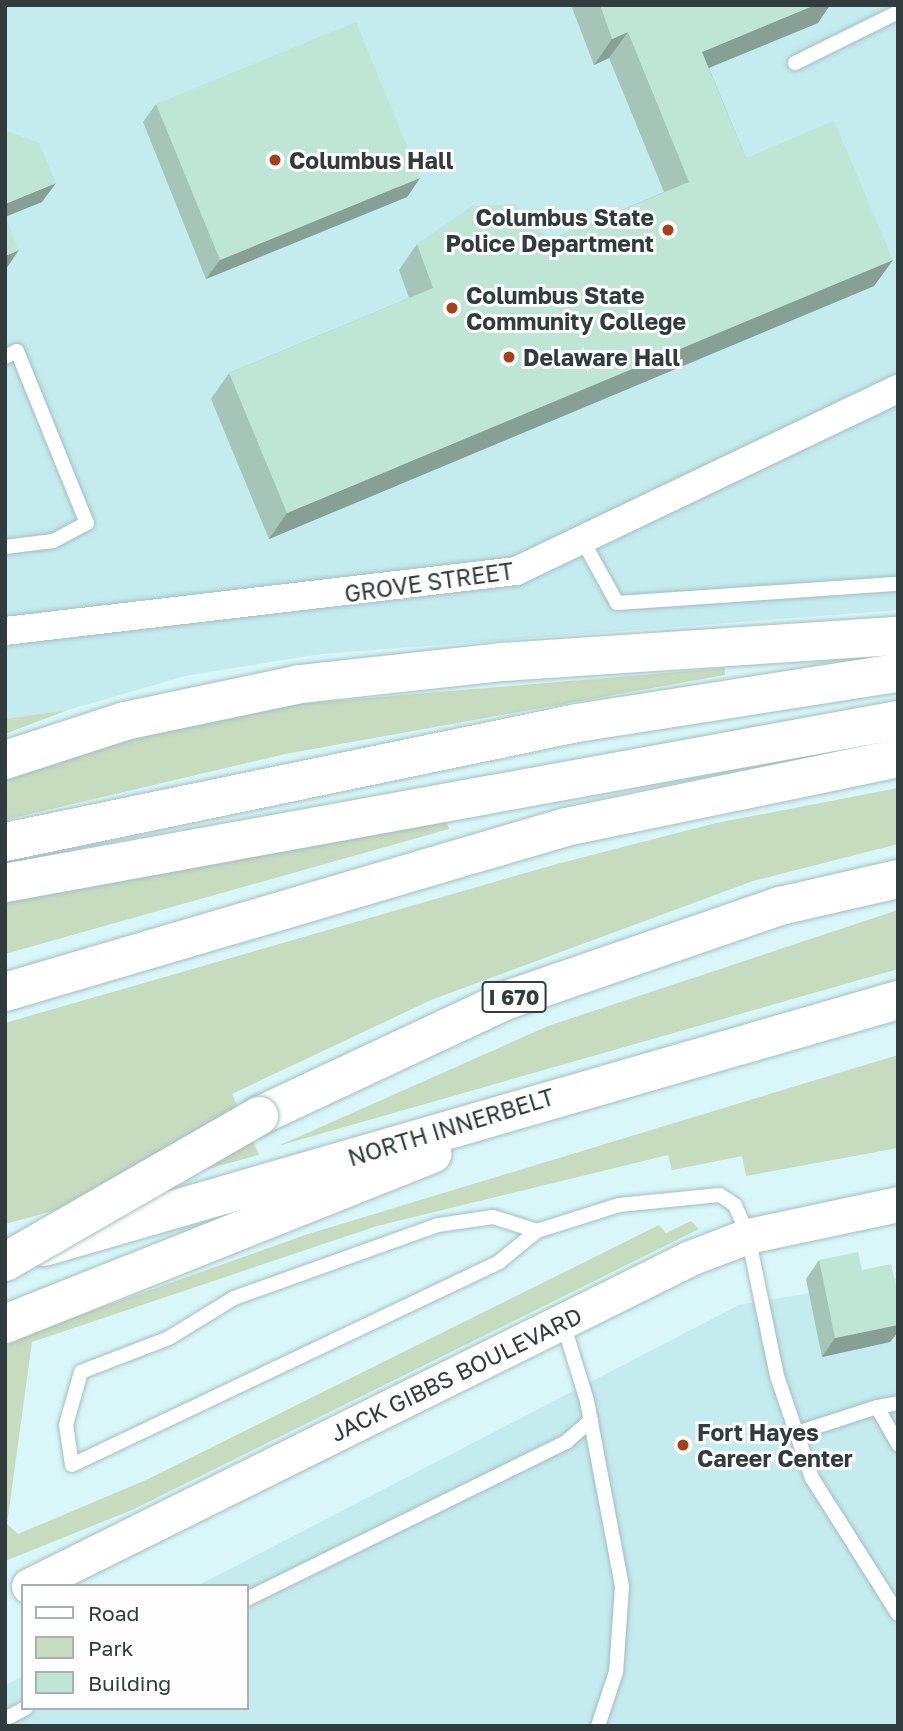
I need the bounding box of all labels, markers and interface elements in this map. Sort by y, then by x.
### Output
place label: Columbus Hall [289,146,453,174]
marker: Columbus Hall [267,152,283,168]
place label: Columbus State Police Department [446,203,654,257]
marker: Columbus State Police Department [660,222,676,238]
place label: Columbus State Community College [466,281,686,335]
marker: Columbus State Community College [444,300,460,316]
place label: Delaware Hall [523,343,680,371]
marker: Delaware Hall [501,349,517,365]
street label: GROVE STREET [343,556,515,608]
road number: I 670 [481,979,547,1014]
street label: NORTH INNERBELT [345,1082,557,1172]
street label: JACK GIBBS BOULEVARD [326,1301,586,1447]
place label: Fort Hayes Career Center [697,1418,853,1472]
marker: Fort Hayes Career Center [675,1437,691,1453]
legend [21,1584,248,1710]
text: Road [88,1600,139,1626]
text: Park [88,1635,133,1661]
text: Building [88,1670,171,1696]

